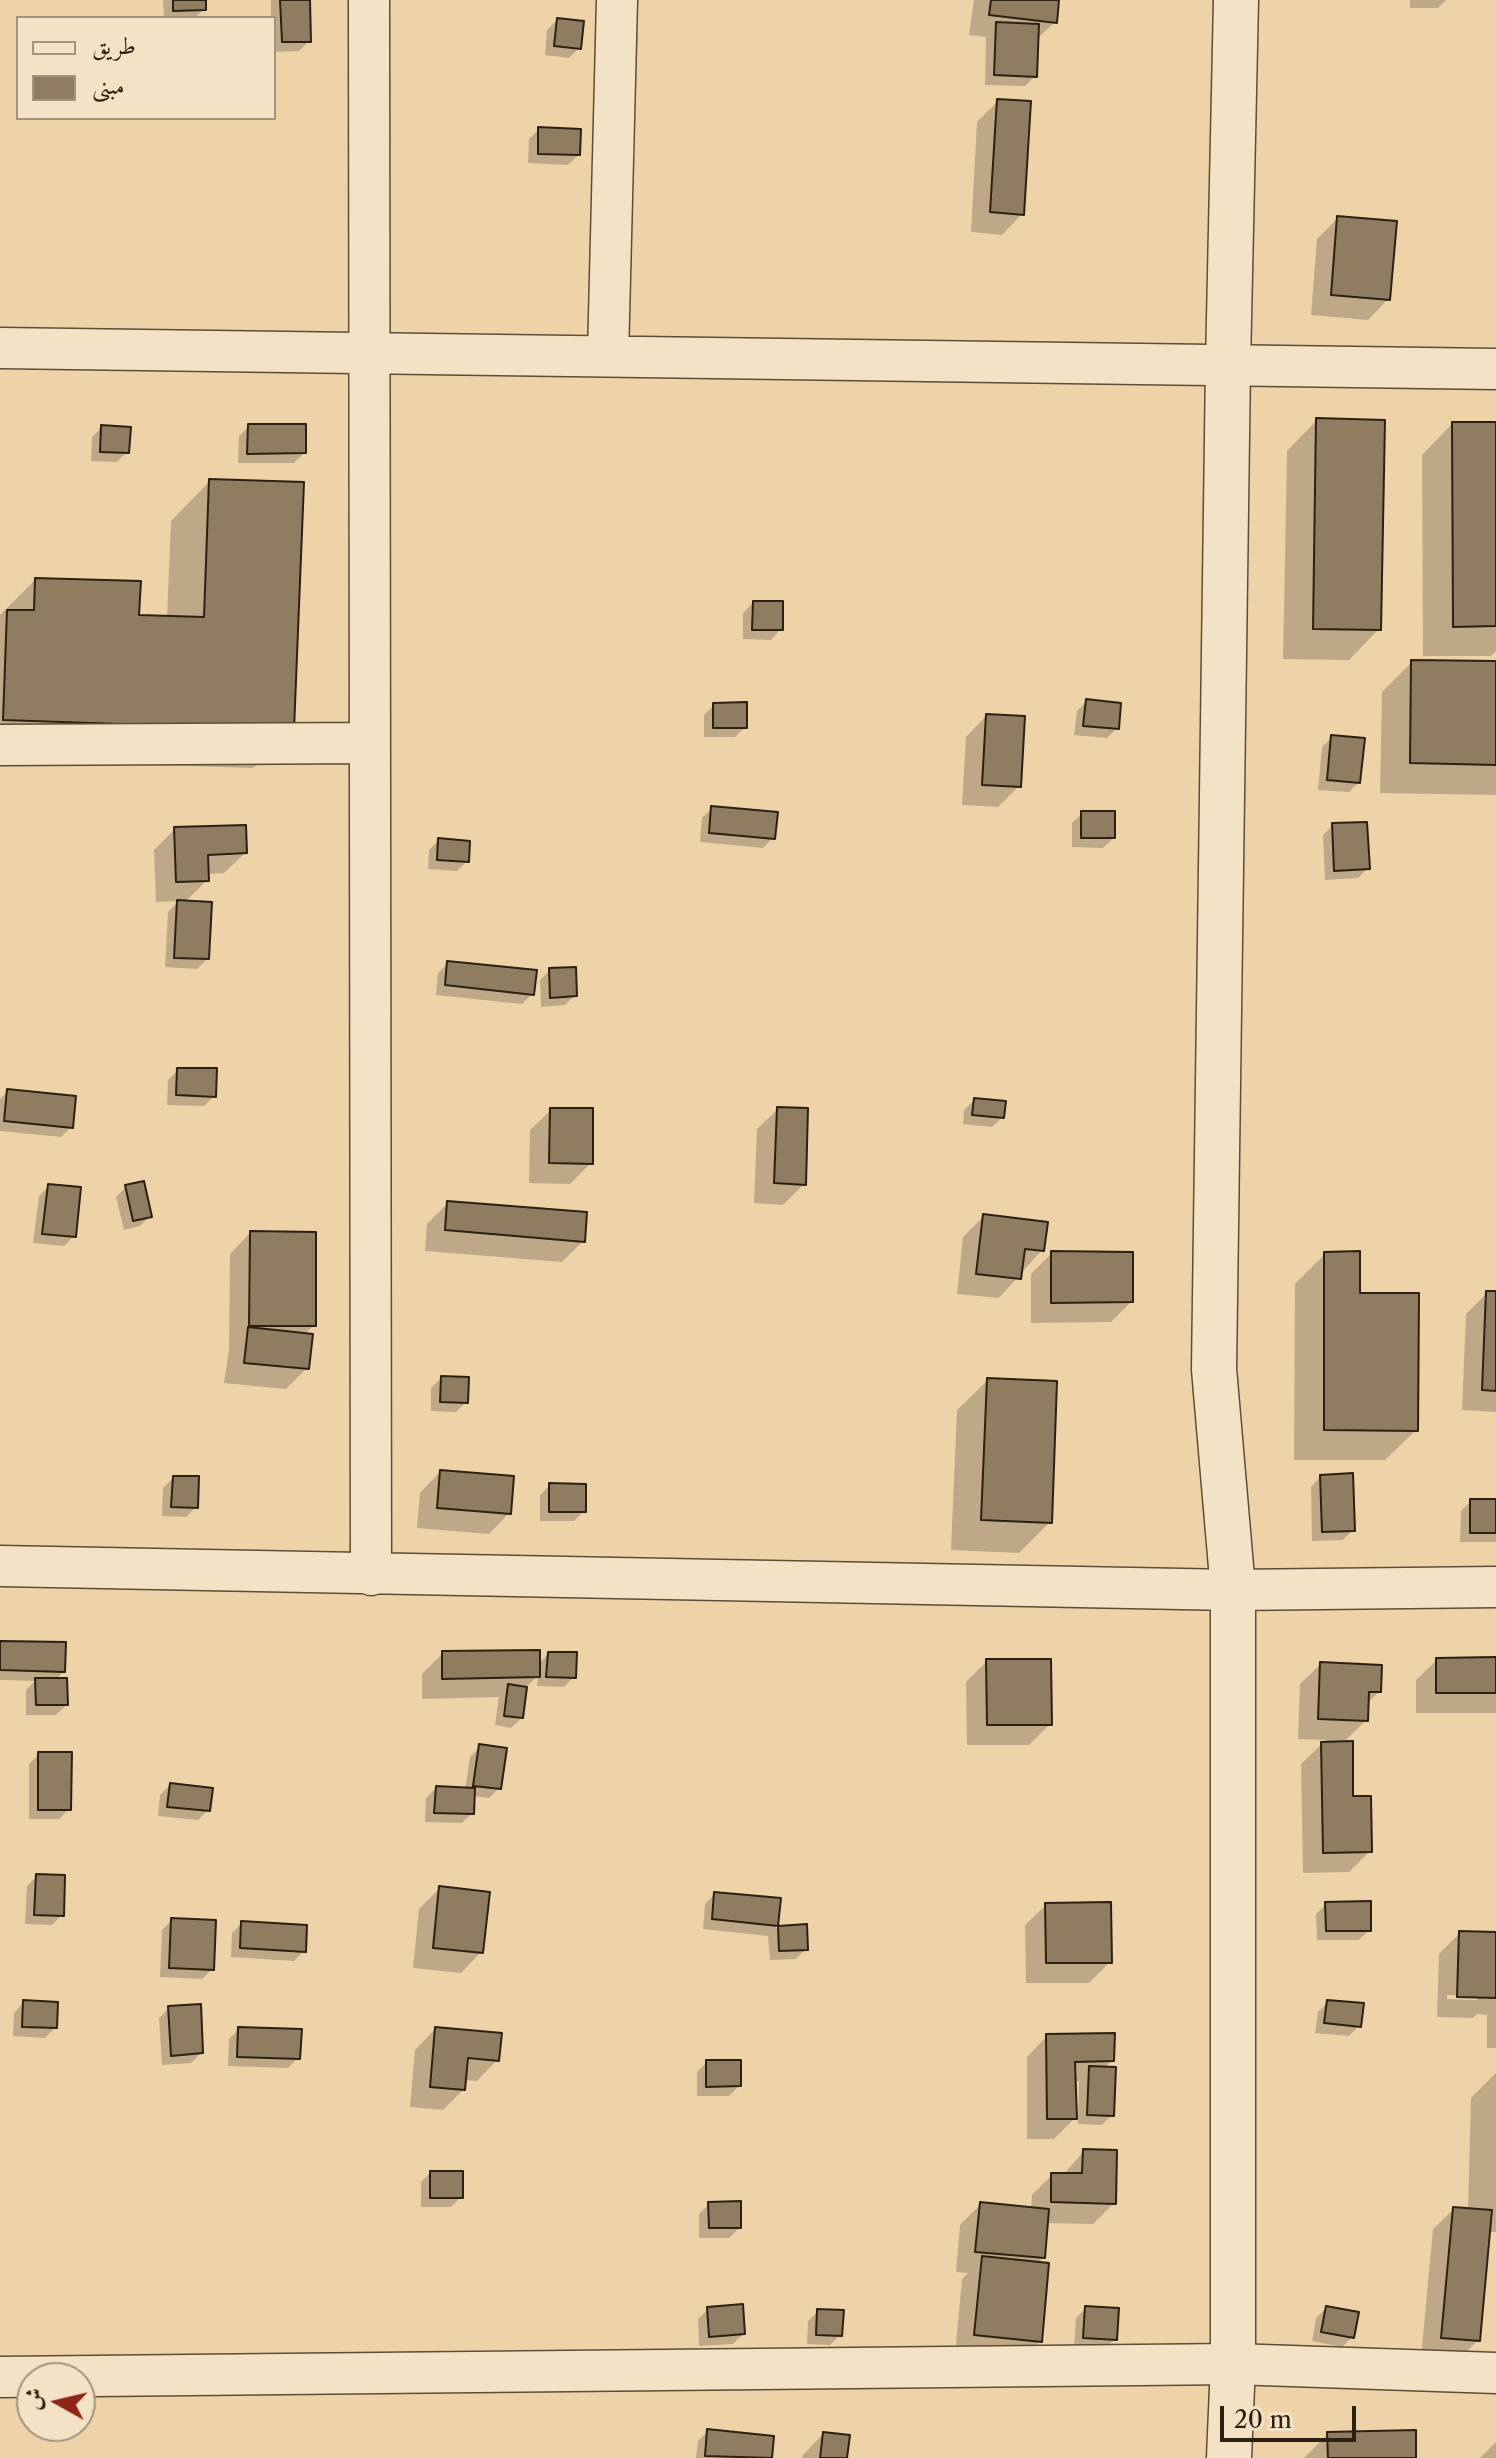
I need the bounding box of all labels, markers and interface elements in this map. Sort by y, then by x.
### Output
legend [16,16,276,120]
text: طريق [92,31,136,60]
text: مبنى [92,71,125,100]
north arrow [16,2362,96,2442]
text: ش [19,2386,49,2412]
scale bar [1224,2390,1360,2440]
text: 20 m [1234,2405,1292,2434]

